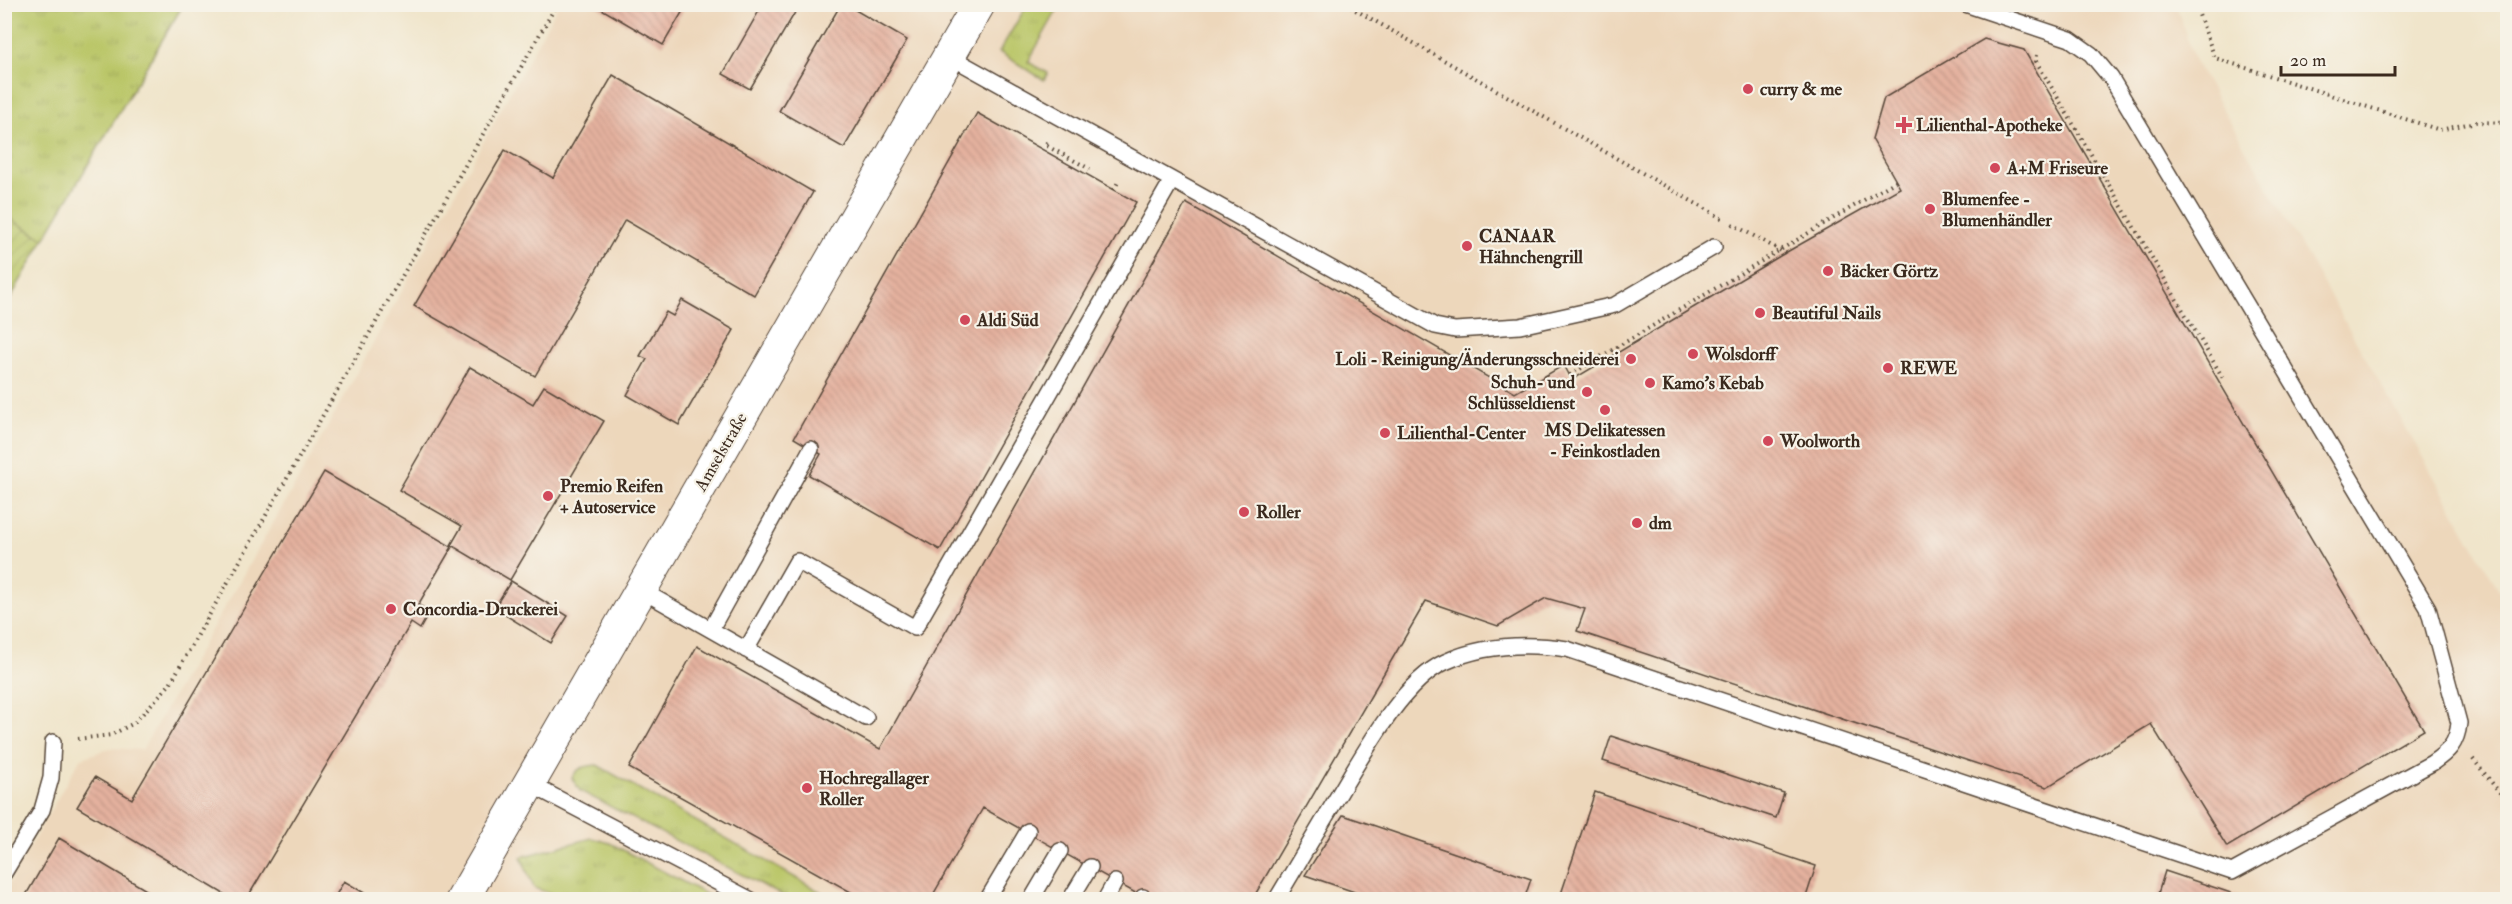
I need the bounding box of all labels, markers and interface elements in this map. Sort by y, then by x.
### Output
scale bar [2281,39,2395,77]
text: 20 m [2290,49,2326,72]
place label: curry & me [1760,78,1842,101]
marker: curry & me [1741,82,1755,96]
place label: Lilienthal-Apotheke [1916,114,2063,137]
marker: Lilienthal-Apotheke [1897,118,1911,132]
place label: A+M Friseure [2006,157,2108,180]
marker: A+M Friseure [1988,161,2002,175]
place label: Blumenfee - Blumenhändler [1942,188,2052,232]
marker: Blumenfee - Blumenhändler [1923,202,1937,216]
place label: CANAAR Hähnchengrill [1479,225,1583,269]
marker: CANAAR Hähnchengrill [1460,239,1474,253]
place label: Bäcker Görtz [1840,260,1938,283]
marker: Bäcker Görtz [1821,264,1835,278]
place label: Beautiful Nails [1772,302,1881,325]
marker: Beautiful Nails [1753,306,1767,320]
place label: Aldi Süd [976,309,1039,332]
marker: Aldi Süd [958,313,972,327]
place label: Wolsdorff [1704,343,1779,366]
marker: Wolsdorff [1686,347,1700,361]
place label: Loli - Reinigung/Änderungsschneiderei [1335,348,1619,371]
marker: Loli - Reinigung/Änderungsschneiderei [1624,352,1638,366]
place label: REWE [1900,357,1957,380]
marker: REWE [1881,361,1895,375]
place label: Schuh- und Schlüsseldienst [1468,371,1575,415]
place label: Kamo's Kebab [1662,372,1764,395]
marker: Kamo's Kebab [1643,376,1657,390]
marker: Schuh- und Schlüsseldienst [1580,385,1594,399]
marker: MS Delikatessen - Feinkostladen [1598,403,1612,417]
street label: Amselstraße [689,408,753,496]
place label: MS Delikatessen - Feinkostladen [1543,419,1666,463]
place label: Lilienthal-Center [1397,422,1526,445]
marker: Lilienthal-Center [1378,426,1392,440]
place label: Woolworth [1779,430,1861,453]
marker: Woolworth [1761,434,1775,448]
place label: Premio Reifen + Autoservice [560,475,664,519]
marker: Premio Reifen + Autoservice [541,489,555,503]
place label: Roller [1256,501,1301,524]
marker: Roller [1237,505,1251,519]
place label: dm [1649,512,1673,535]
marker: dm [1630,516,1644,530]
place label: Concordia-Druckerei [403,598,558,621]
marker: Concordia-Druckerei [384,602,398,616]
place label: Hochregallager Roller [819,767,929,811]
marker: Hochregallager Roller [800,781,814,795]

